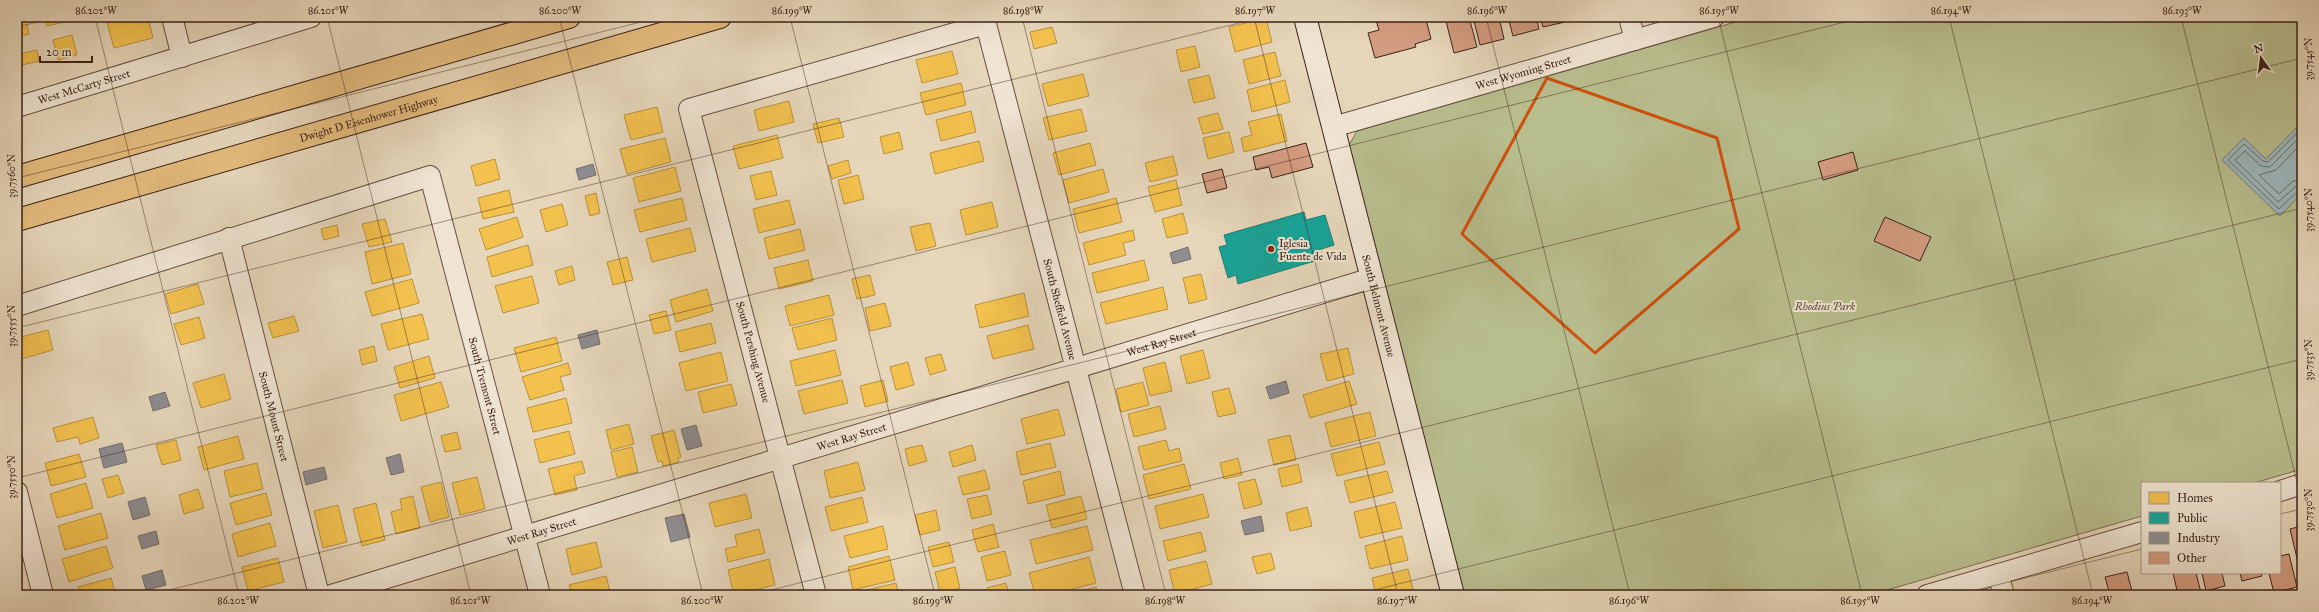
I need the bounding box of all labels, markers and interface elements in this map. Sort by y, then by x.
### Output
text: 86.202°W [75,5,117,17]
text: 86.201°W [308,5,349,17]
text: 86.200°W [539,5,582,17]
text: 86.199°W [772,5,813,17]
text: 86.198°W [1003,5,1044,17]
text: 86.197°W [1235,5,1276,17]
text: 86.196°W [1467,5,1508,17]
text: 86.195°W [1699,5,1739,17]
text: 86.194°W [1931,5,1972,17]
text: 86.193°W [2163,5,2202,17]
text: 39.7545°N [2303,37,2315,80]
scale bar [40,38,92,64]
north arrow [2241,38,2281,78]
text: N [2253,41,2265,56]
text: 20 m [46,45,72,59]
street label: West Wyoming Street [1474,52,1573,92]
street label: West McCarty Street [36,66,132,107]
street label: Dwight D Eisenhower Highway [298,92,440,145]
text: 39.7560°N [6,154,18,198]
text: 39.7540°N [2303,187,2315,232]
place label: Iglesia Fuente de Vida [1279,237,1347,263]
marker: Iglesia Fuente de Vida [1266,244,1276,254]
street label: South Belmont Avenue [1360,253,1398,359]
street label: South Sheffield Avenue [1041,257,1080,362]
street label: South Pershing Avenue [733,300,773,405]
park label: Rhodius Park [1794,300,1855,313]
text: 39.7555°N [6,304,18,347]
street label: West Ray Street [1125,325,1198,359]
street label: South Tremont Street [466,336,504,436]
text: 39.7535°N [2303,339,2315,381]
street label: South Mount Street [256,370,292,463]
street label: West Ray Street [815,420,888,453]
text: 39.7550°N [6,455,18,499]
legend [2141,482,2281,574]
text: 39.7530°N [2303,488,2315,531]
text: Homes [2177,491,2213,505]
text: Public [2177,511,2208,525]
street label: West Ray Street [505,514,578,548]
text: Industry [2177,531,2220,545]
text: Other [2177,551,2207,565]
text: 86.202°W [217,595,259,607]
text: 86.201°W [450,595,491,607]
text: 86.200°W [681,595,724,607]
text: 86.199°W [913,595,954,607]
text: 86.198°W [1145,595,1186,607]
text: 86.197°W [1377,595,1418,607]
text: 86.196°W [1609,595,1650,607]
text: 86.195°W [1840,595,1880,607]
text: 86.194°W [2072,595,2113,607]

